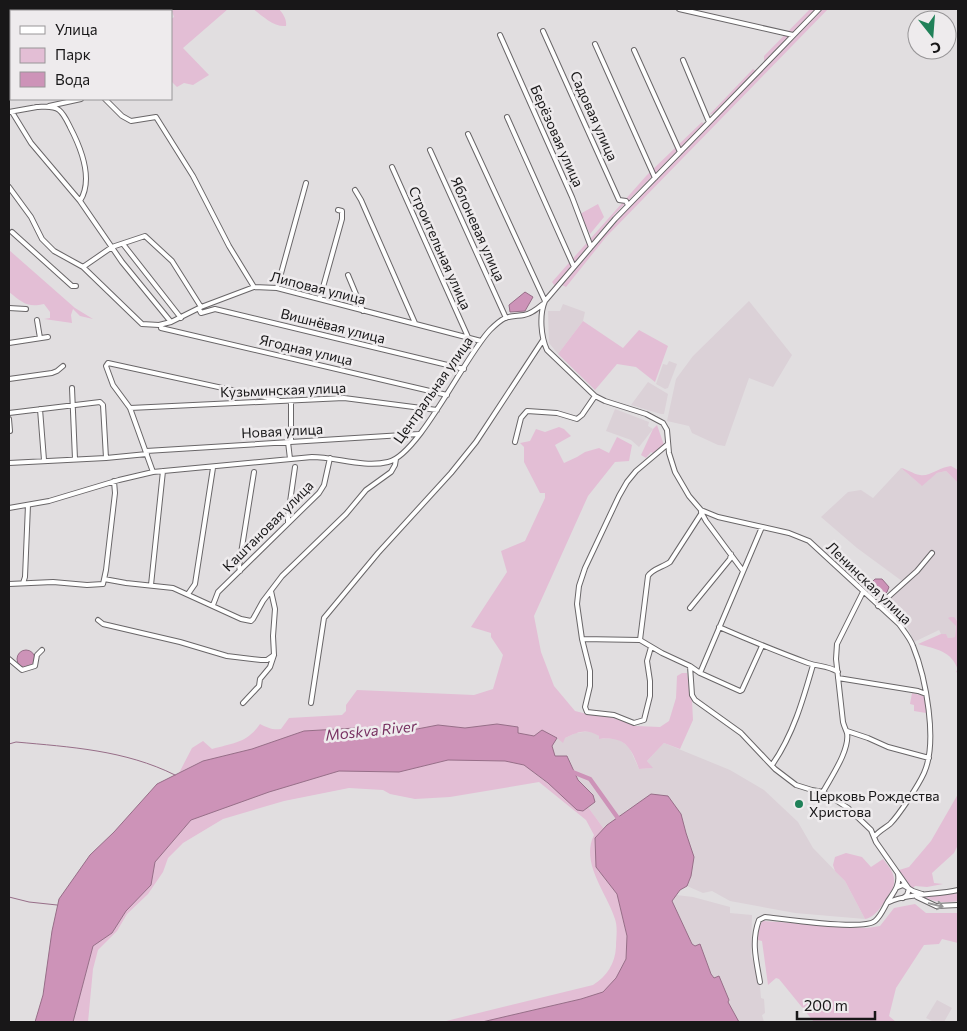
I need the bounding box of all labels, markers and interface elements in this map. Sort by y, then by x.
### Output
legend [10,10,172,100]
north arrow [907,10,957,60]
text: Улица [55,20,97,38]
text: С [929,38,943,57]
text: Парк [55,45,91,63]
street label: Садовая улица [567,68,622,163]
text: Вода [55,70,90,88]
street label: Берёзовая улица [527,82,588,189]
street label: Яблоневая улица [448,174,509,284]
street label: Строительная улица [406,183,475,312]
street label: Липовая улица [269,267,368,308]
street label: Вишнёвая улица [279,304,387,347]
street label: Ягодная улица [258,330,355,369]
street label: Центральная улица [389,333,476,447]
street label: Кузьминская улица [220,379,346,400]
street label: Новая улица [241,420,323,441]
street label: Каштановая улица [219,477,317,575]
street label: Ленинская улица [823,538,915,628]
water label: Moskva River [324,716,418,744]
place label: Церковь Рождества Христова [809,787,940,820]
marker: Церковь Рождества Христова [793,798,805,810]
one-way arrow [927,901,943,910]
scale bar [797,988,874,1020]
text: 200 m [804,996,848,1014]

